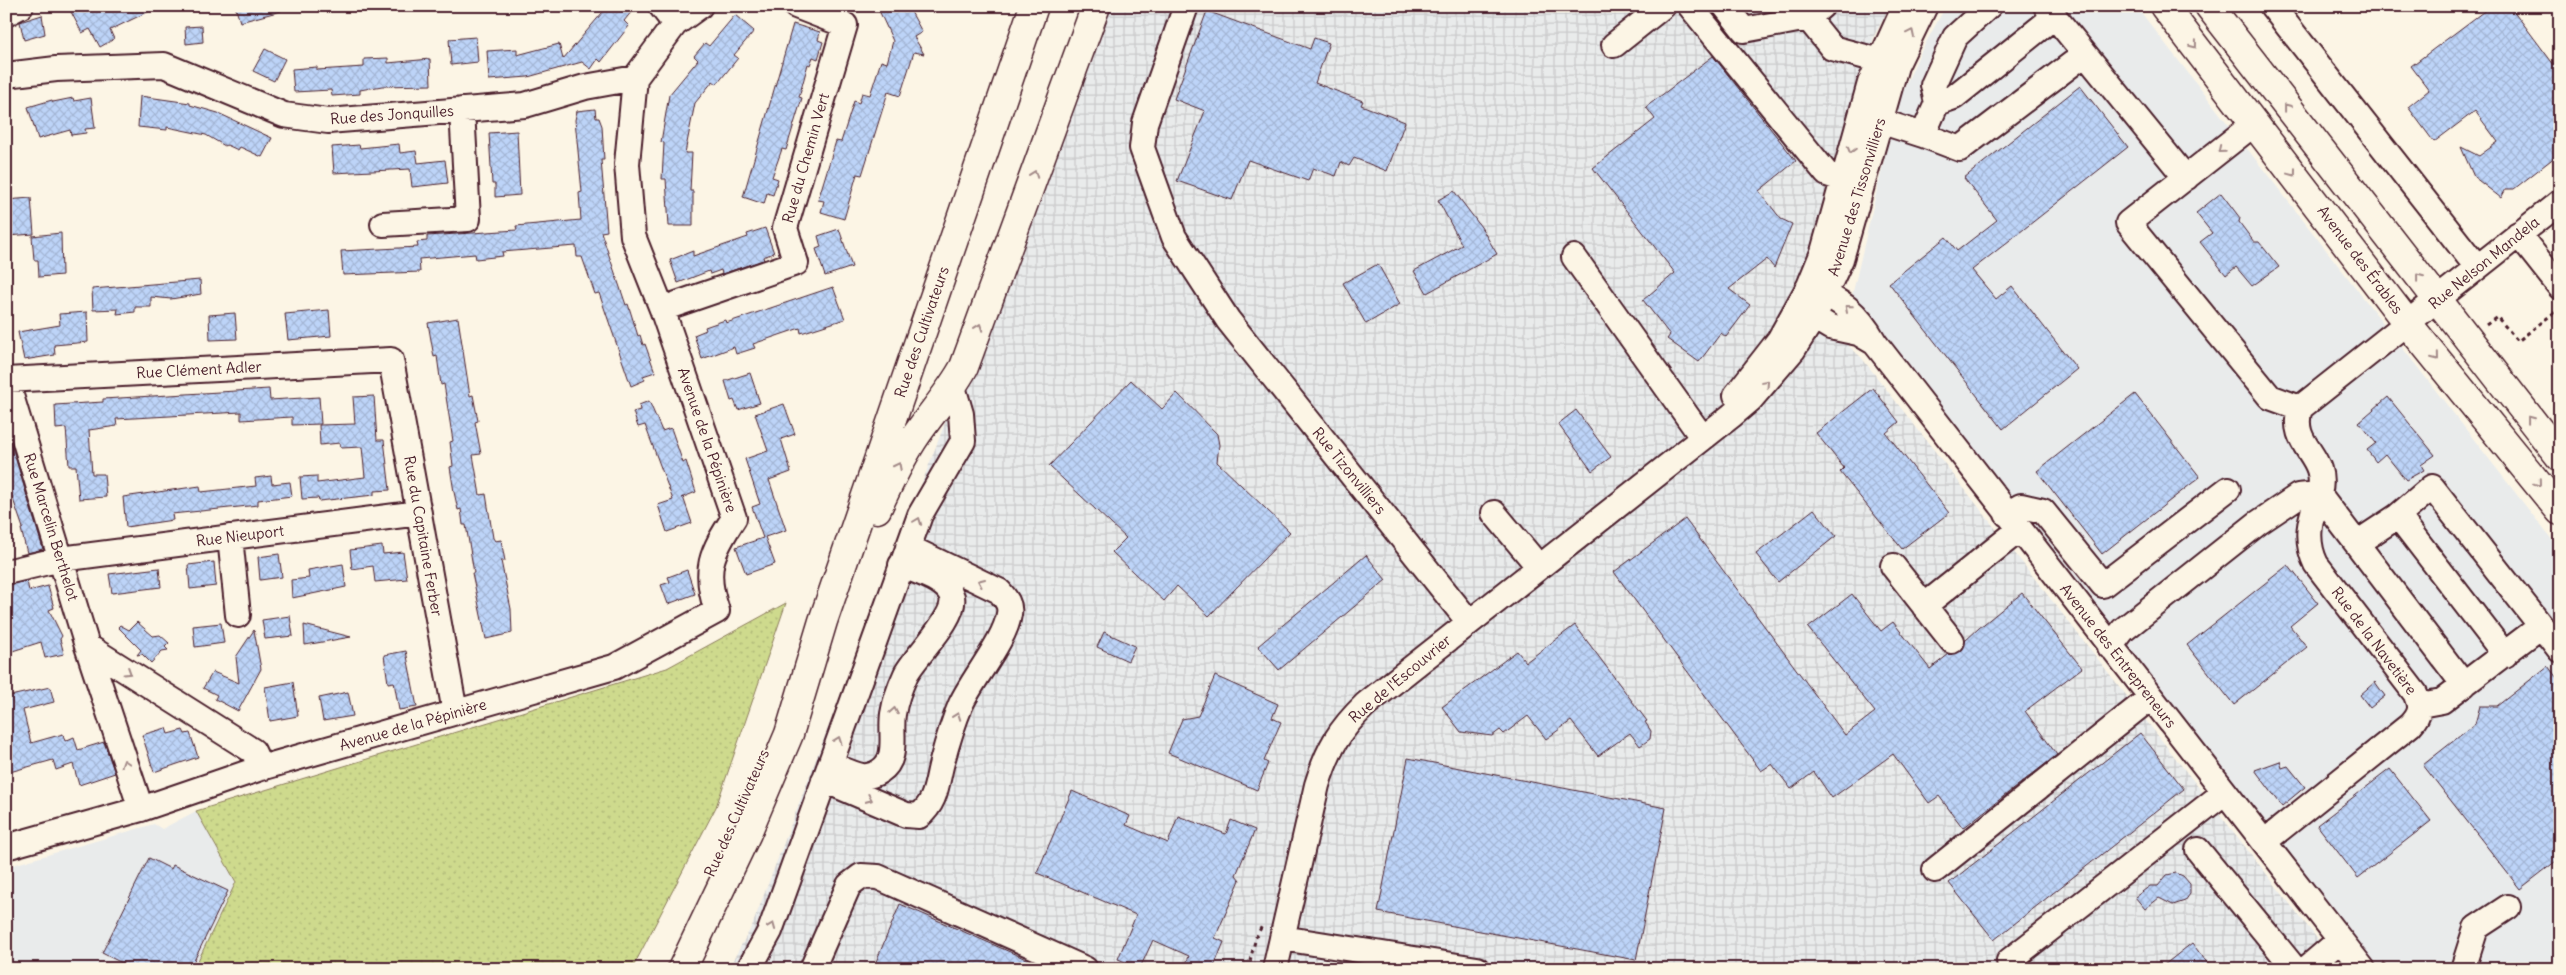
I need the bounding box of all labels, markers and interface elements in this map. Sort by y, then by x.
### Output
one-way arrow [1905,29,1915,38]
one-way arrow [2188,39,2196,48]
street label: Rue du Chemin Vert [778,91,833,225]
street label: Rue des Jonquilles [330,101,455,128]
one-way arrow [2285,104,2293,113]
street label: Avenue des Tissonvilliers [1823,115,1890,278]
one-way arrow [1846,145,1856,153]
one-way arrow [2217,145,2226,154]
one-way arrow [2288,167,2296,176]
one-way arrow [1028,171,1038,179]
street label: Avenue des Érables [2313,202,2407,318]
street label: Rue Nelson Mandela [2424,212,2543,313]
street label: Rue des Cultivateurs [890,264,953,400]
one-way arrow [2417,274,2425,283]
one-way arrow [1844,304,1853,313]
one-way arrow [973,323,983,332]
one-way arrow [2430,351,2438,360]
street label: Rue Clément Adler [136,357,262,382]
street label: Avenue de la Pépinière [674,365,741,515]
one-way arrow [1760,380,1769,389]
one-way arrow [2527,416,2535,425]
street label: Rue Tizonvilliers [1308,423,1390,518]
street label: Rue Marcelin Berthelot [20,451,83,603]
street label: Rue du Capitaine Ferber [400,454,447,618]
one-way arrow [892,463,902,472]
one-way arrow [2532,478,2541,487]
one-way arrow [912,518,922,526]
street label: Rue Nieuport [195,521,285,550]
one-way arrow [977,578,986,589]
street label: Avenue des Entrepreneurs [2056,580,2181,732]
street label: Rue de la Navetière [2328,583,2421,698]
street label: Rue de l'Escouvrier [1345,630,1455,727]
one-way arrow [122,666,131,675]
street label: Avenue de la Pépinière [337,694,489,755]
one-way arrow [888,706,899,715]
one-way arrow [951,713,961,721]
one-way arrow [833,736,843,745]
street label: Rue des Cultivateurs [700,746,773,880]
one-way arrow [121,759,131,768]
one-way arrow [864,793,873,804]
one-way arrow [765,922,776,931]

